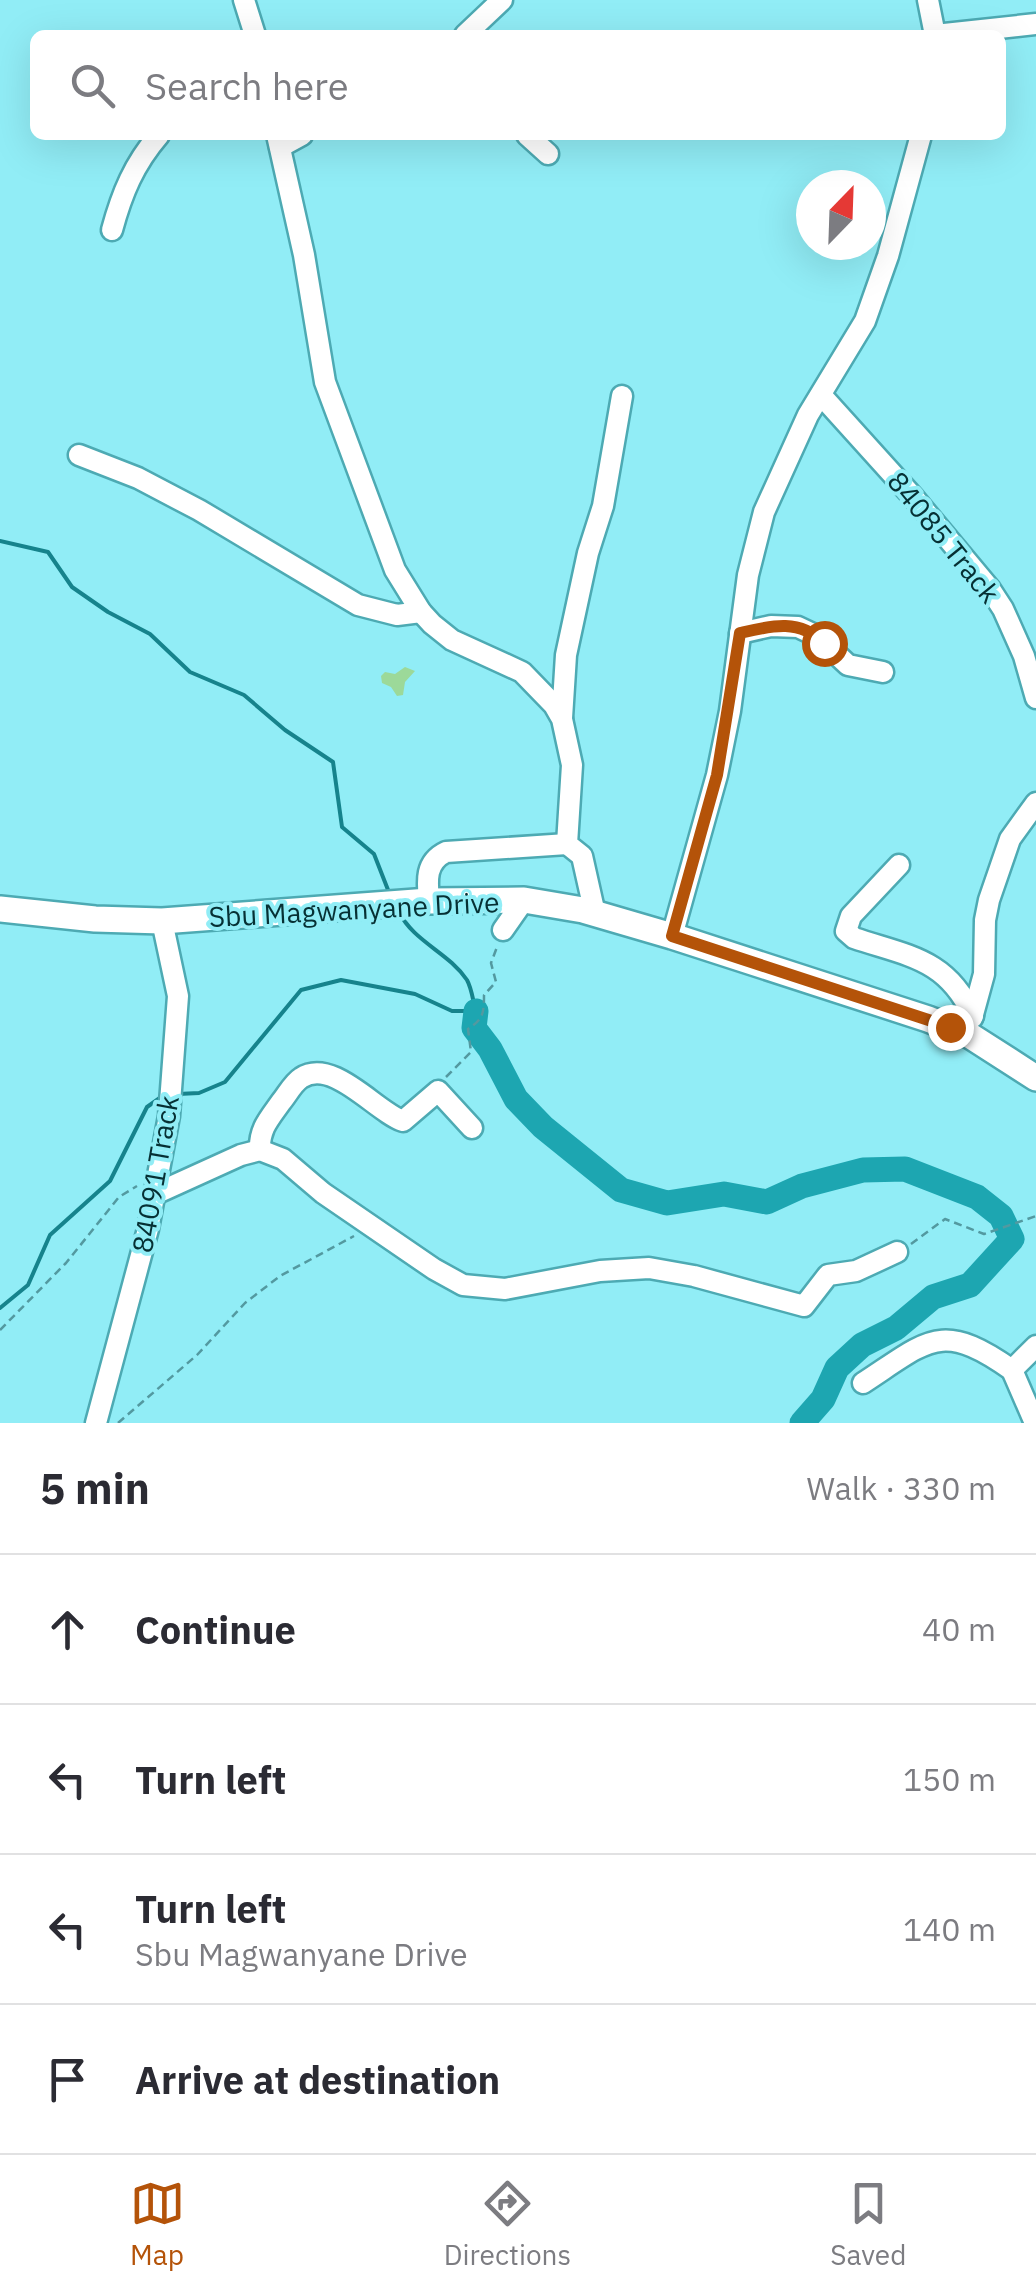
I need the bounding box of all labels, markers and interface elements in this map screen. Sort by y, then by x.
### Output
search box [30,30,1006,140]
icon: search [65,58,120,113]
text: Search here [145,61,349,110]
north arrow [796,170,886,260]
street label: 84085 Track [879,463,1009,611]
route start [802,621,848,667]
street label: Sbu Magwanyane Drive [208,883,500,935]
route end [928,1005,974,1051]
street label: 84091 Track [123,1092,187,1256]
text: 5 min [40,1461,150,1516]
text: Walk · 330 m [807,1467,996,1509]
icon: ahead [40,1602,95,1657]
text: Continue [135,1605,296,1654]
text: 40 m [922,1608,996,1650]
icon: left [40,1752,95,1807]
text: Turn left [135,1755,286,1804]
text: 150 m [903,1758,996,1800]
text: Turn left [135,1884,286,1933]
icon: left [40,1902,95,1957]
text: 140 m [903,1908,996,1950]
text: Sbu Magwanyane Drive [135,1933,467,1975]
icon: arrive [40,2052,95,2107]
text: Arrive at destination [135,2055,500,2104]
tab: Map [130,2176,185,2273]
tab: Directions [444,2176,571,2273]
tab: Saved [830,2176,906,2273]

